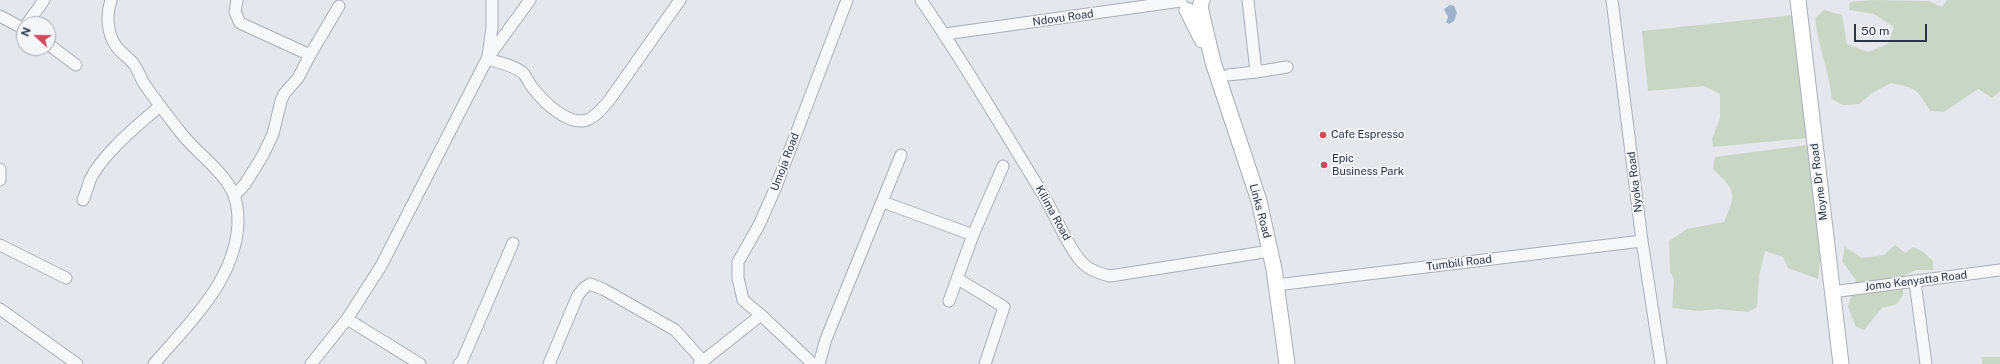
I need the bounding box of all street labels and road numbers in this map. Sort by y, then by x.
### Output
street label: Ndovu Road [1032,7,1094,29]
street label: Umoja Road [768,131,802,193]
street label: Moyne Dr Road [1808,143,1830,221]
street label: Nyoka Road [1625,151,1645,213]
street label: Links Road [1246,182,1274,240]
street label: Kilima Road [1033,183,1073,243]
street label: Tumbili Road [1425,252,1493,274]
street label: Jomo Kenyatta Road [1864,268,1968,294]

